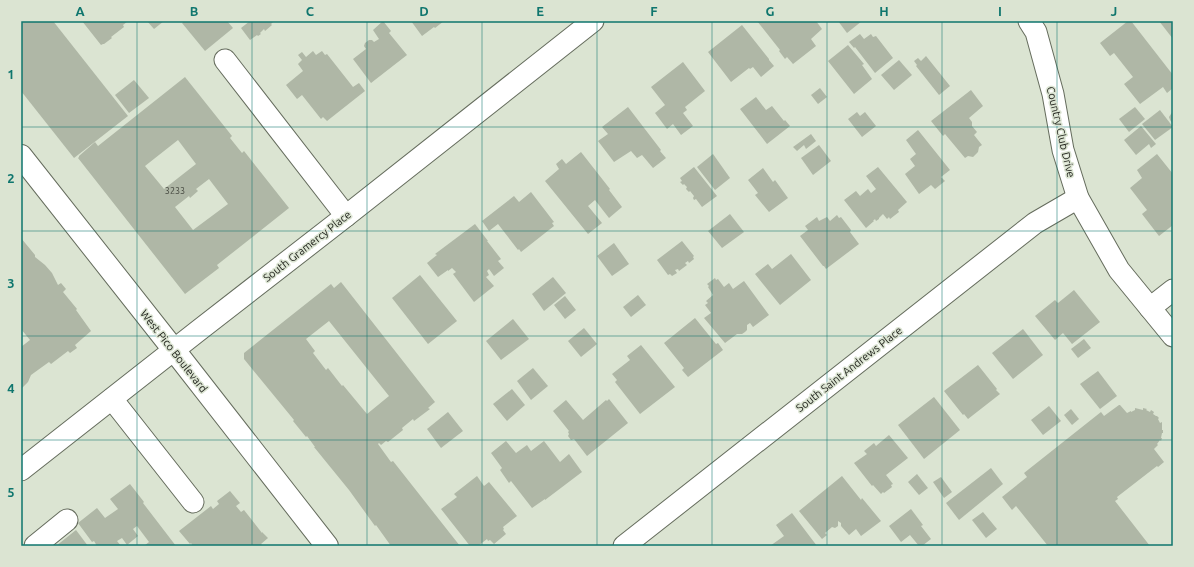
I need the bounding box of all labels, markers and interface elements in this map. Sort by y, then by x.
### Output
text: A [75,4,85,18]
text: B [190,4,199,18]
text: C [306,4,315,18]
text: D [419,4,429,18]
text: E [536,4,544,18]
text: F [650,4,658,18]
text: G [766,4,775,18]
text: H [879,4,889,18]
text: I [998,4,1002,18]
text: J [1111,4,1117,18]
text: 1 [7,67,15,81]
street label: Country Club Drive [1045,85,1077,179]
text: 2 [7,171,15,185]
house number: 3233 [165,186,185,196]
street label: South Gramercy Place [261,208,353,284]
text: 3 [7,276,15,290]
street label: West Pico Boulevard [138,307,210,395]
street label: South Saint Andrews Place [794,324,904,414]
text: 4 [7,381,15,395]
text: 5 [7,485,15,499]

